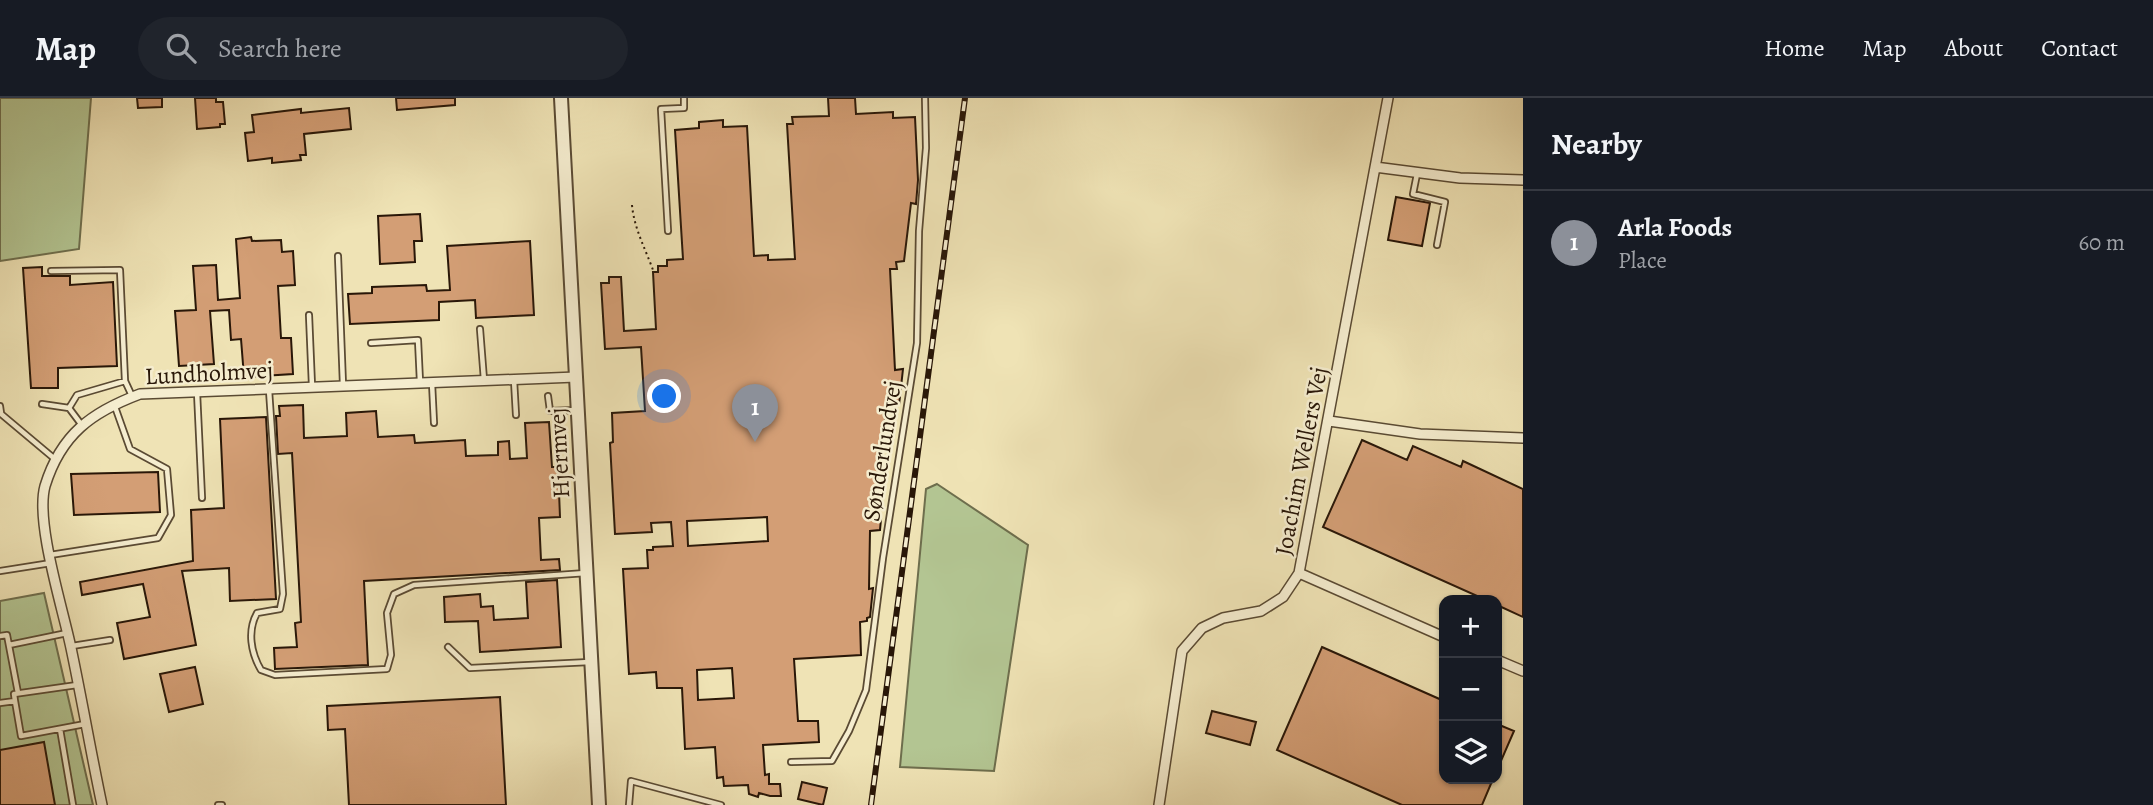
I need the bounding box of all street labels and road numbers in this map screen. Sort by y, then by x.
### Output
street label: Lundholmvej [144,354,274,392]
street label: Joachim Wellers Vej [1267,364,1335,558]
street label: Sønderlundvej [855,378,909,524]
street label: Hjermvej [541,407,577,499]

